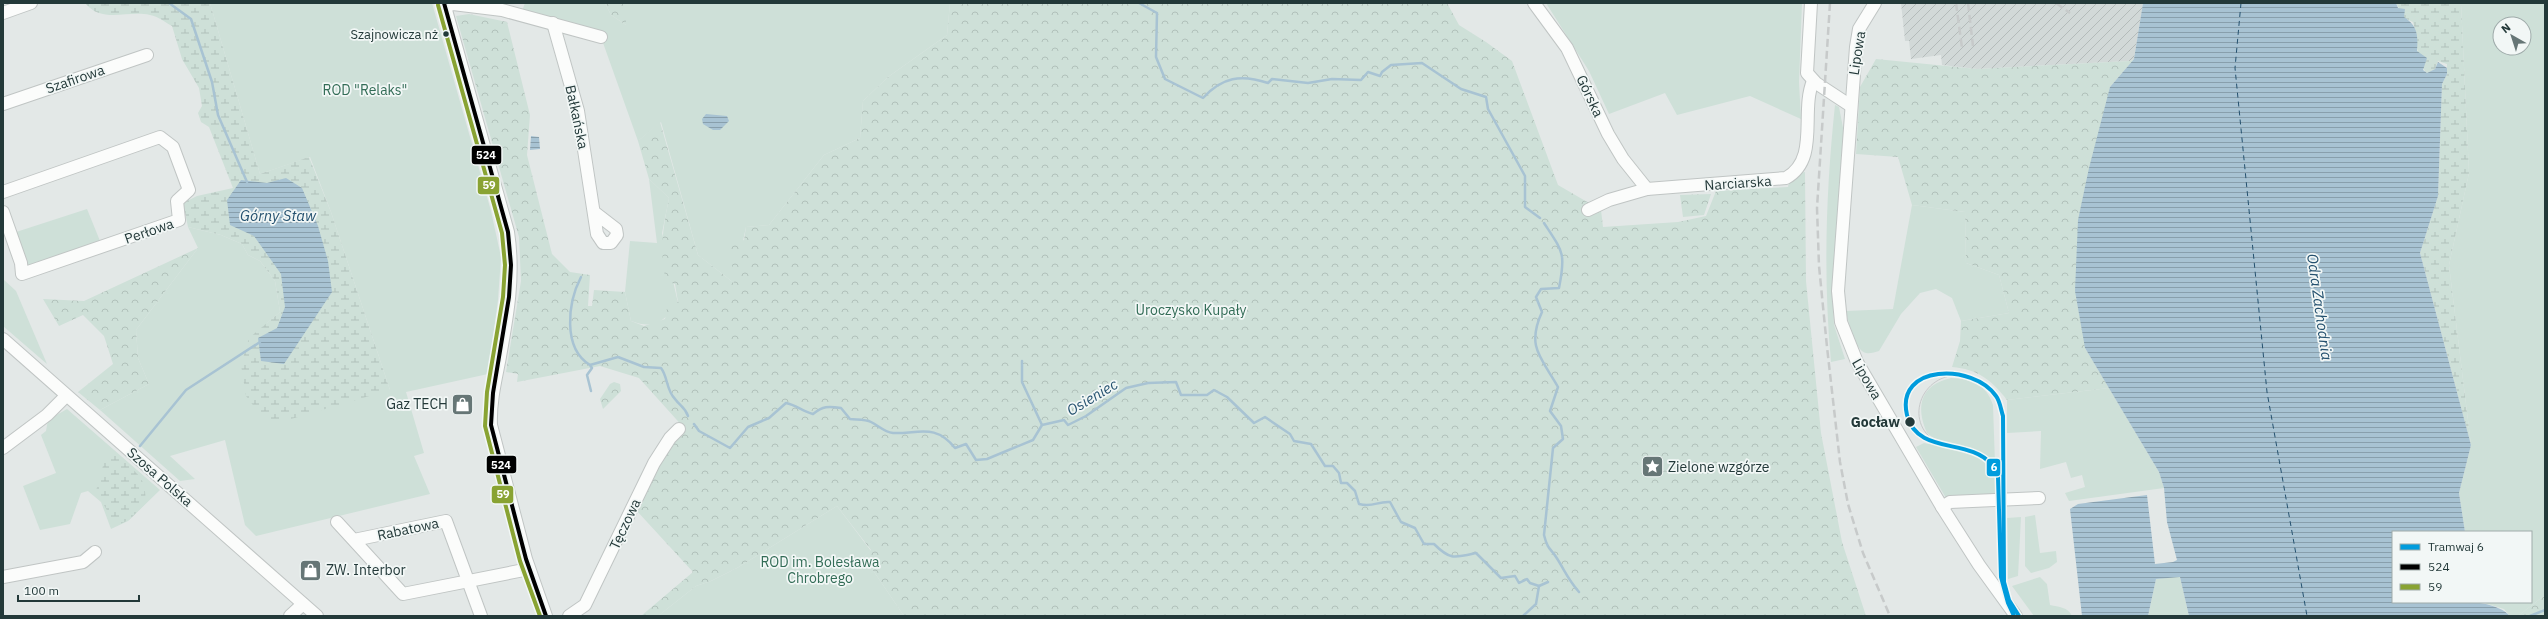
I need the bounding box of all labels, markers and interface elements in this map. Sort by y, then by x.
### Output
north arrow [2492,16,2532,56]
text: N [2498,20,2513,36]
place label: Szajnowicza nż [350,26,438,43]
marker: Szajnowicza nż [441,29,451,39]
street label: Lipowa [1845,29,1869,76]
street label: Szafirowa [43,60,107,97]
street label: Górska [1572,72,1608,120]
park label: ROD "Relaks" [323,81,407,99]
street label: Bałkańska [561,83,593,151]
line badge: 524 [471,145,502,165]
text: 524 [476,148,496,162]
street label: Narciarska [1704,172,1773,194]
line badge: 59 [477,176,500,195]
text: 59 [482,178,496,192]
water label: Górny Staw [240,206,317,225]
street label: Perłowa [122,214,176,248]
water label: Odra Zachodnia [2303,253,2337,362]
park label: Uroczysko Kupały [1136,301,1247,319]
street label: Lipowa [1848,355,1886,403]
water label: Osieniec [1063,374,1122,420]
shop icon: Gaz TECH [450,391,476,417]
place label: Gaz TECH [386,395,448,413]
place label: Gocław [1851,413,1900,431]
marker: Gocław [1903,415,1917,429]
street label: Szosa Polska [123,444,197,511]
place icon: Zielone wzgórze [1640,454,1666,480]
line badge: 524 [486,455,517,474]
text: 524 [491,458,511,472]
place label: Zielone wzgórze [1668,458,1770,476]
line badge: 6 [1986,458,2001,477]
text: 6 [1991,460,1998,474]
line badge: 59 [491,485,514,504]
text: 59 [496,487,510,501]
street label: Tęczowa [605,495,645,552]
street label: Rabatowa [376,514,441,544]
legend [2392,531,2532,603]
text: Tramwaj 6 [2428,539,2484,554]
park label: ROD im. Bolesława Chrobrego [761,553,880,587]
shop icon: ZW. Interbor [297,557,323,583]
text: 524 [2428,559,2450,574]
place label: ZW. Interbor [326,561,406,579]
scale bar [18,577,139,603]
text: 59 [2428,579,2442,594]
text: 100 m [24,583,59,598]

